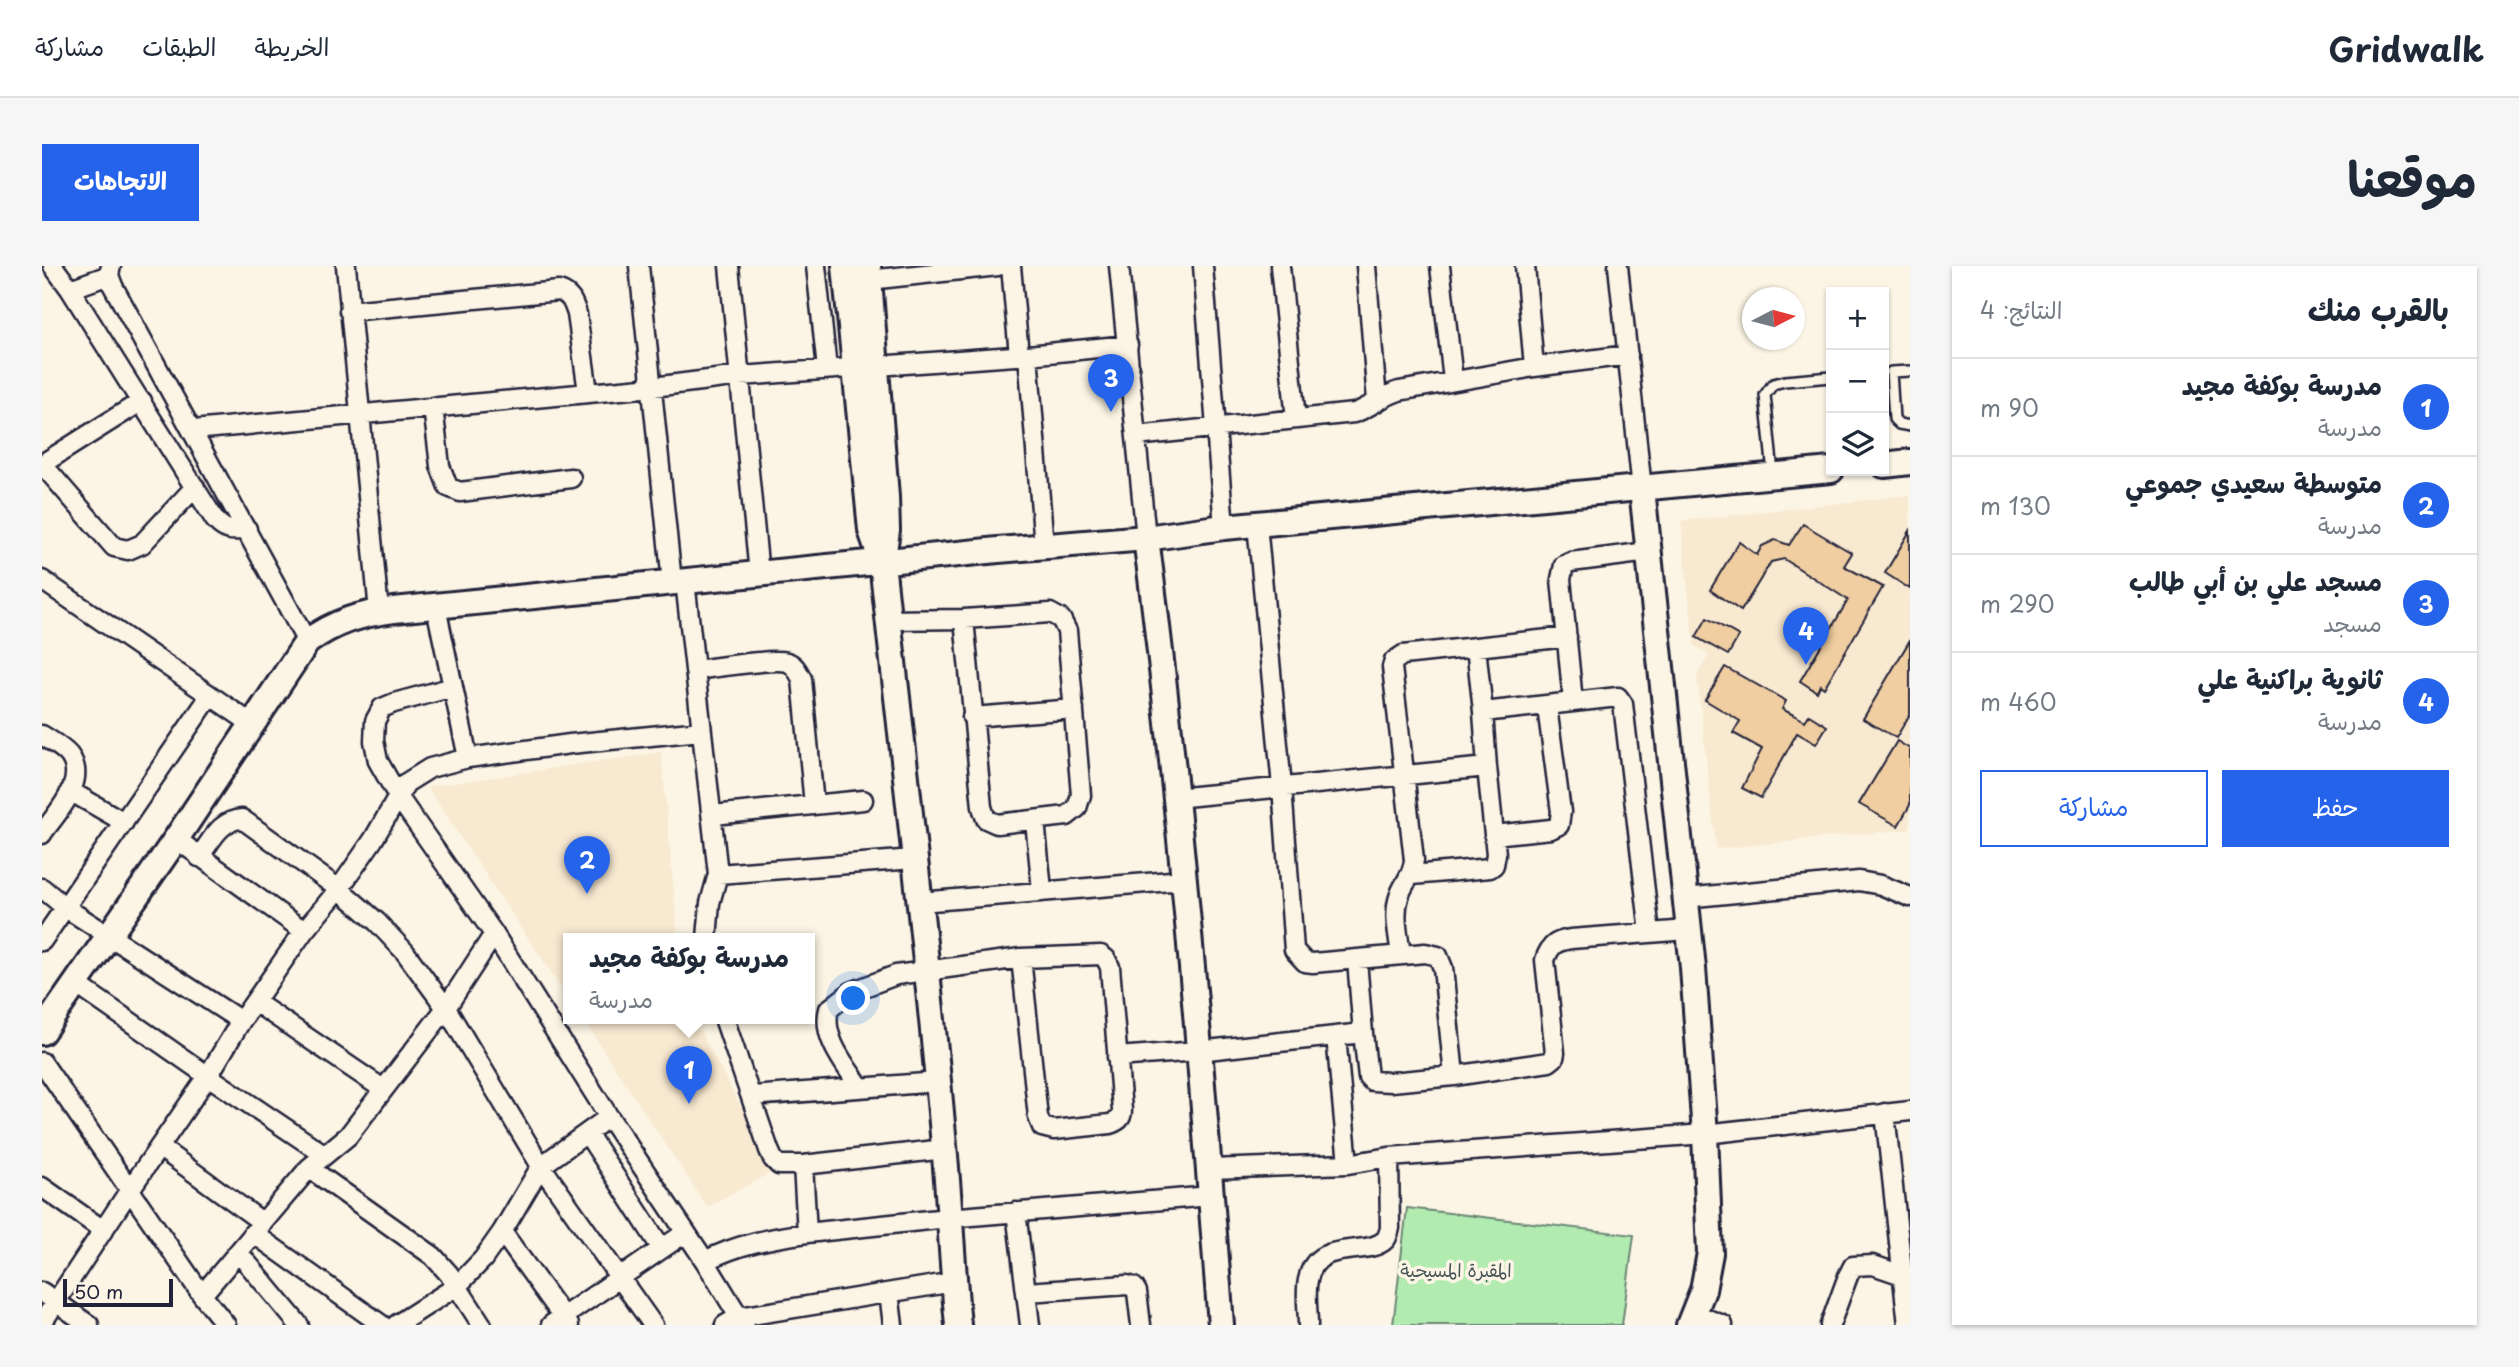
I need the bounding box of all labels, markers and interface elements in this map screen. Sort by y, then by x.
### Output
text: Gridwalk [2328,23,2484,73]
text: مشاركة [35,28,104,64]
text: الطبقات [142,28,217,64]
text: الخريطة [255,28,329,64]
text: موقعنا [2347,140,2477,214]
button: الاتجاهات [42,144,199,221]
text: بالقرب منك [2308,286,2449,331]
north arrow [1742,287,1805,350]
map controls [1826,287,1889,476]
button: + [1826,287,1889,350]
text: النتائج: 4 [1980,292,2062,327]
button: − [1826,350,1889,413]
pin: 3 [1088,354,1134,412]
text: مدرسة بوكفة مجيد [2182,365,2382,404]
text: 90 m [1980,390,2039,425]
text: 1 [2421,390,2432,425]
text: مدرسة [2318,409,2382,444]
button: layers [1826,413,1889,476]
text: متوسطة سعيدي جموعي [2125,463,2382,502]
text: 130 m [1980,488,2051,523]
text: 2 [2418,488,2434,523]
text: مدرسة [2318,507,2382,542]
text: مسجد علي بن أبي طالب [2129,561,2382,600]
text: 290 m [1980,586,2055,621]
text: 3 [2418,586,2434,621]
text: مسجد [2323,605,2382,640]
pin: 4 [1783,607,1829,665]
text: ثانوية براكنية علي [2197,659,2382,698]
text: 460 m [1980,684,2057,719]
text: 4 [2418,684,2434,719]
text: مدرسة [2318,703,2382,738]
button: مشاركة [1980,770,2208,847]
button: حفظ [2222,770,2449,847]
pin: 2 [564,836,610,894]
popup [563,933,815,1024]
text: مدرسة بوكفة مجيد [589,937,789,976]
text: مدرسة [589,981,653,1016]
your location [836,981,870,1015]
pin: 1 [666,1046,712,1104]
park label: المقبرة المسيحية [1400,1256,1512,1283]
scale bar [63,1276,173,1308]
text: 50 m [74,1277,123,1305]

